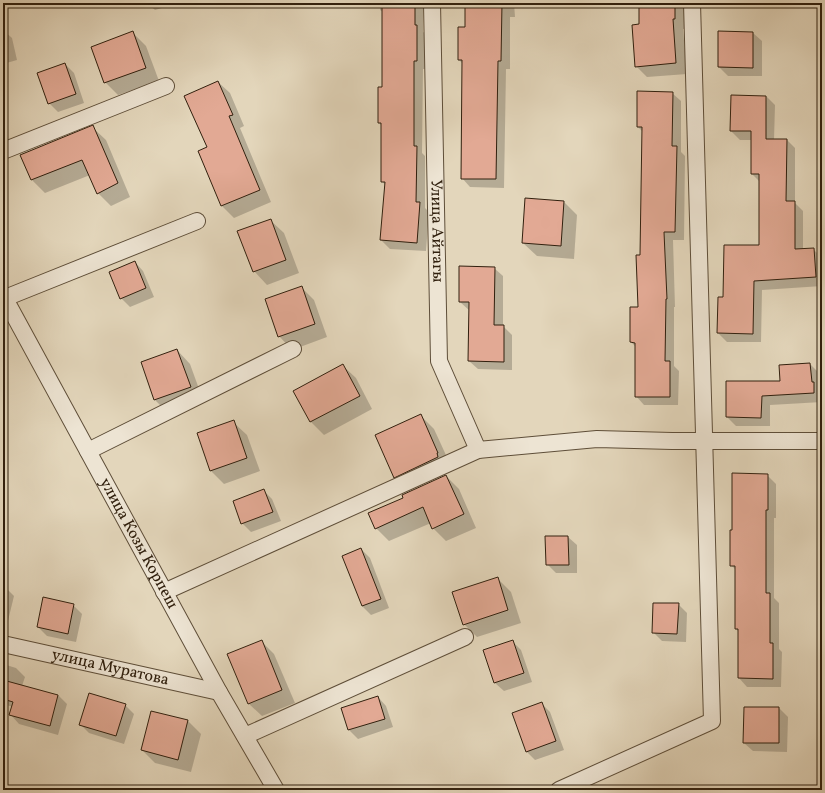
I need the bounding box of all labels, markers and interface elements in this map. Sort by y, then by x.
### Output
street label: Улица Айтагы [424,179,448,283]
street label: улица Козы Корпеш [94,474,183,613]
street label: улица Муратова [50,644,171,692]

